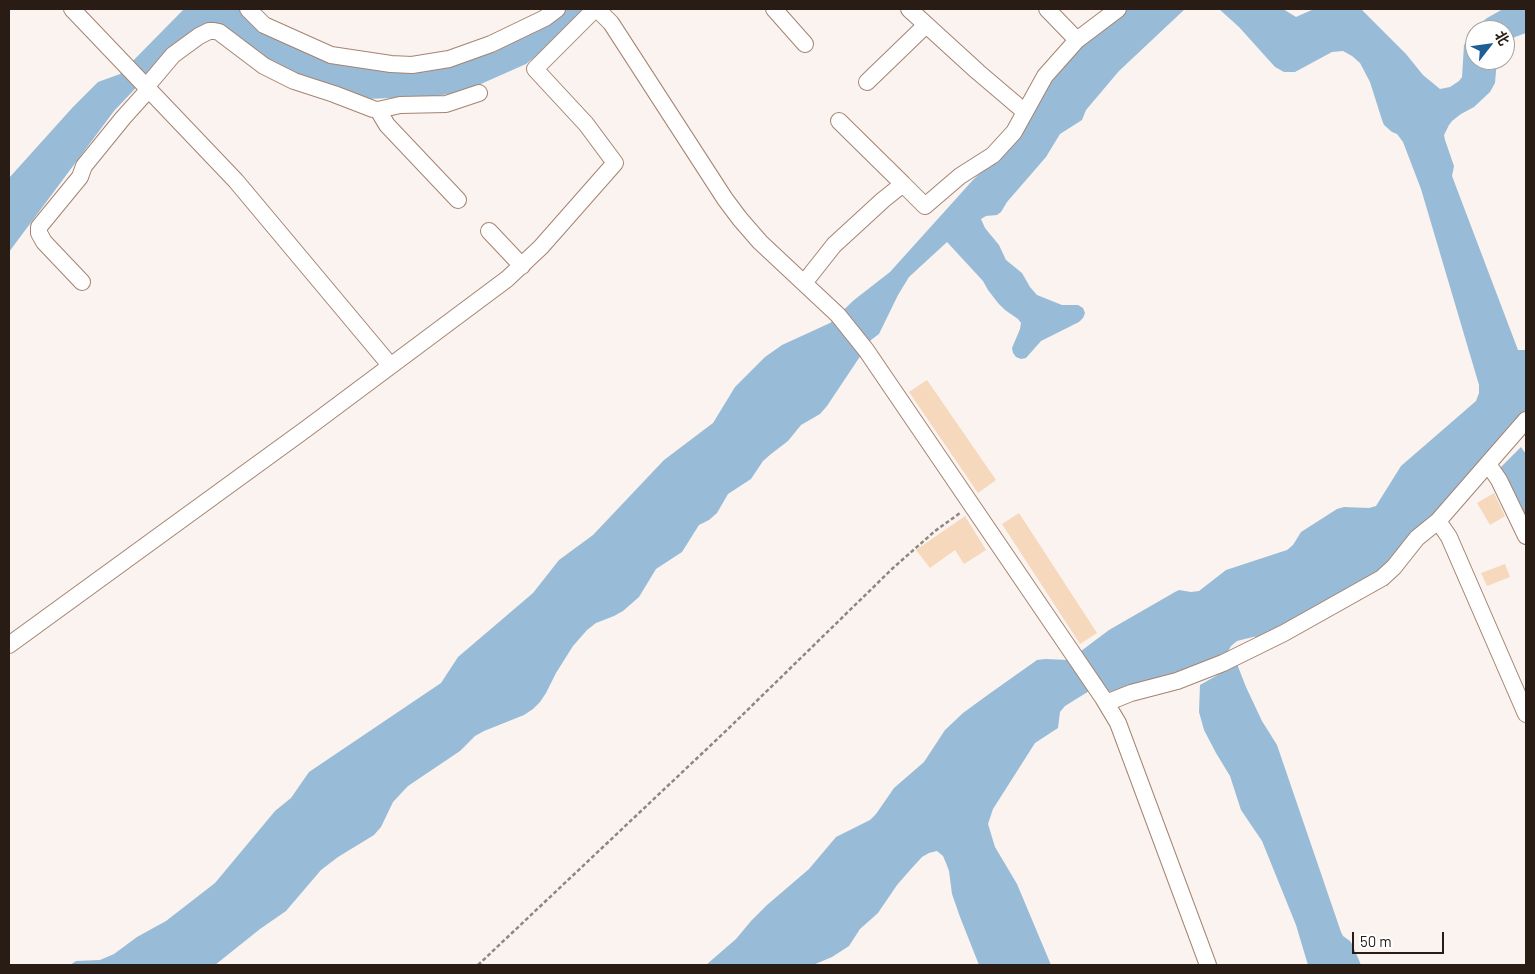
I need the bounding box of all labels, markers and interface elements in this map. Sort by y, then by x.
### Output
north arrow [1465,20,1515,70]
text: 北 [1492,27,1513,48]
scale bar [1355,922,1448,954]
text: 50 m [1360,932,1392,950]

